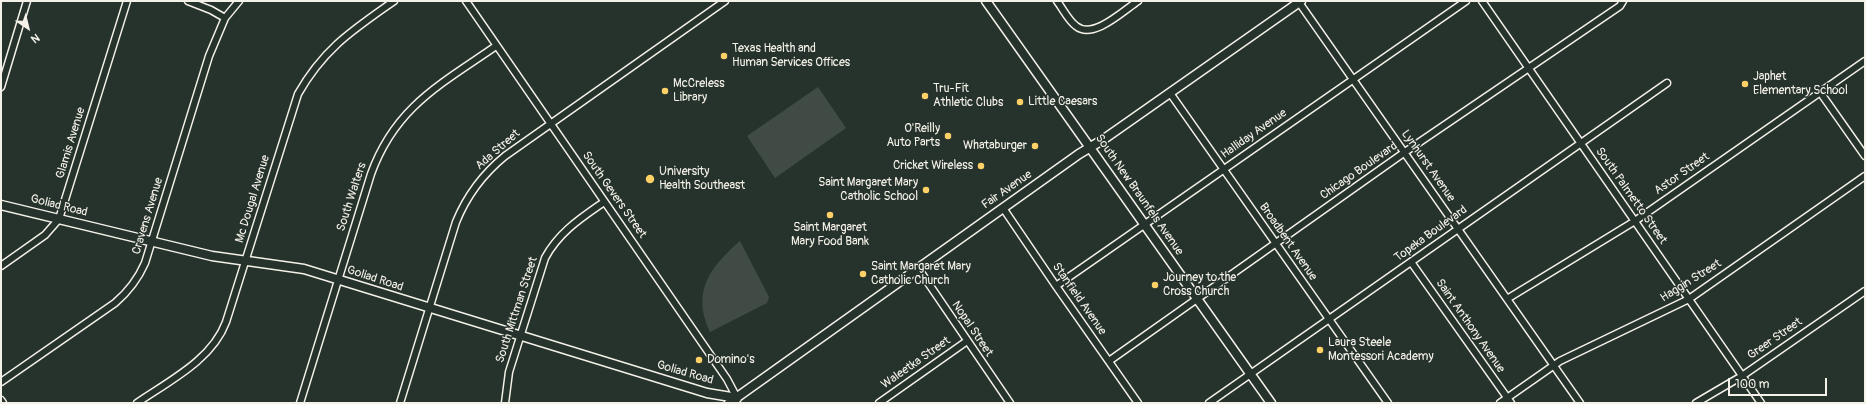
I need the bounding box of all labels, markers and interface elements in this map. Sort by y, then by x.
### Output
north arrow [8,8,48,48]
text: N [28,31,42,46]
place label: Texas Health and Human Services Offices [732,42,850,70]
marker: Texas Health and Human Services Offices [719,51,729,61]
place label: Japhet Elementary School [1753,70,1848,98]
place label: McCreless Library [673,77,725,105]
marker: Japhet Elementary School [1740,79,1750,89]
place label: Tru-Fit Athletic Clubs [933,82,1003,110]
marker: McCreless Library [660,86,670,96]
marker: Tru-Fit Athletic Clubs [920,91,930,101]
place label: Little Caesars [1028,95,1097,109]
marker: Little Caesars [1015,97,1025,107]
street label: Glamis Avenue [53,106,89,180]
street label: Halliday Avenue [1218,106,1290,162]
place label: O'Reilly Auto Parts [887,122,940,150]
street label: Ada Street [473,127,523,173]
street label: Lynhurst Avenue [1398,127,1458,205]
marker: O'Reilly Auto Parts [943,131,953,141]
street label: South New Braunfels Avenue [1092,132,1186,258]
place label: Whataburger [963,139,1027,153]
street label: Chicago Boulevard [1318,139,1400,203]
marker: Whataburger [1030,141,1040,151]
street label: South Palmetto Street [1592,145,1670,247]
street label: South Gevers Street [579,149,649,241]
street label: Astor Street [1652,150,1712,198]
street label: Mc Dougal Avenue [233,153,273,245]
place label: Cricket Wireless [893,159,973,173]
street label: South Walters [334,161,370,233]
marker: Cricket Wireless [976,161,986,171]
place label: University Health Southeast [659,165,745,193]
street label: Fair Avenue [979,167,1035,213]
marker: University Health Southeast [644,173,656,185]
street label: Cravens Avenue [129,176,167,256]
place label: Saint Margaret Mary Catholic School [818,176,918,204]
marker: Saint Margaret Mary Catholic School [921,185,931,195]
street label: Goliad Road [29,192,89,220]
street label: Broadbent Avenue [1256,200,1320,284]
street label: Topeka Boulevard [1392,203,1470,265]
marker: Saint Margaret Mary Food Bank [825,210,835,220]
place label: Saint Margaret Mary Food Bank [791,221,869,249]
street label: South Mittman Street [493,255,541,365]
street label: Haggin Street [1658,257,1724,305]
place label: Saint Margaret Mary Catholic Church [871,260,971,288]
street label: Stanfield Avenue [1049,260,1109,338]
street label: Goliad Road [345,263,405,295]
marker: Saint Margaret Mary Catholic Church [858,269,868,279]
place label: Journey to the Cross Church [1163,271,1236,299]
street label: Saint Anthony Avenue [1432,276,1508,376]
marker: Journey to the Cross Church [1150,280,1160,290]
street label: Nopal Street [948,298,996,360]
street label: Greer Street [1745,315,1805,363]
street label: Waleetka Street [879,334,953,392]
place label: Laura Steele Montessori Academy [1328,336,1434,364]
marker: Laura Steele Montessori Academy [1315,345,1325,355]
place label: Domino's [707,353,754,367]
marker: Domino's [694,355,704,365]
street label: Goliad Road [655,358,715,388]
scale bar [1730,370,1829,396]
text: 100 m [1735,377,1769,392]

